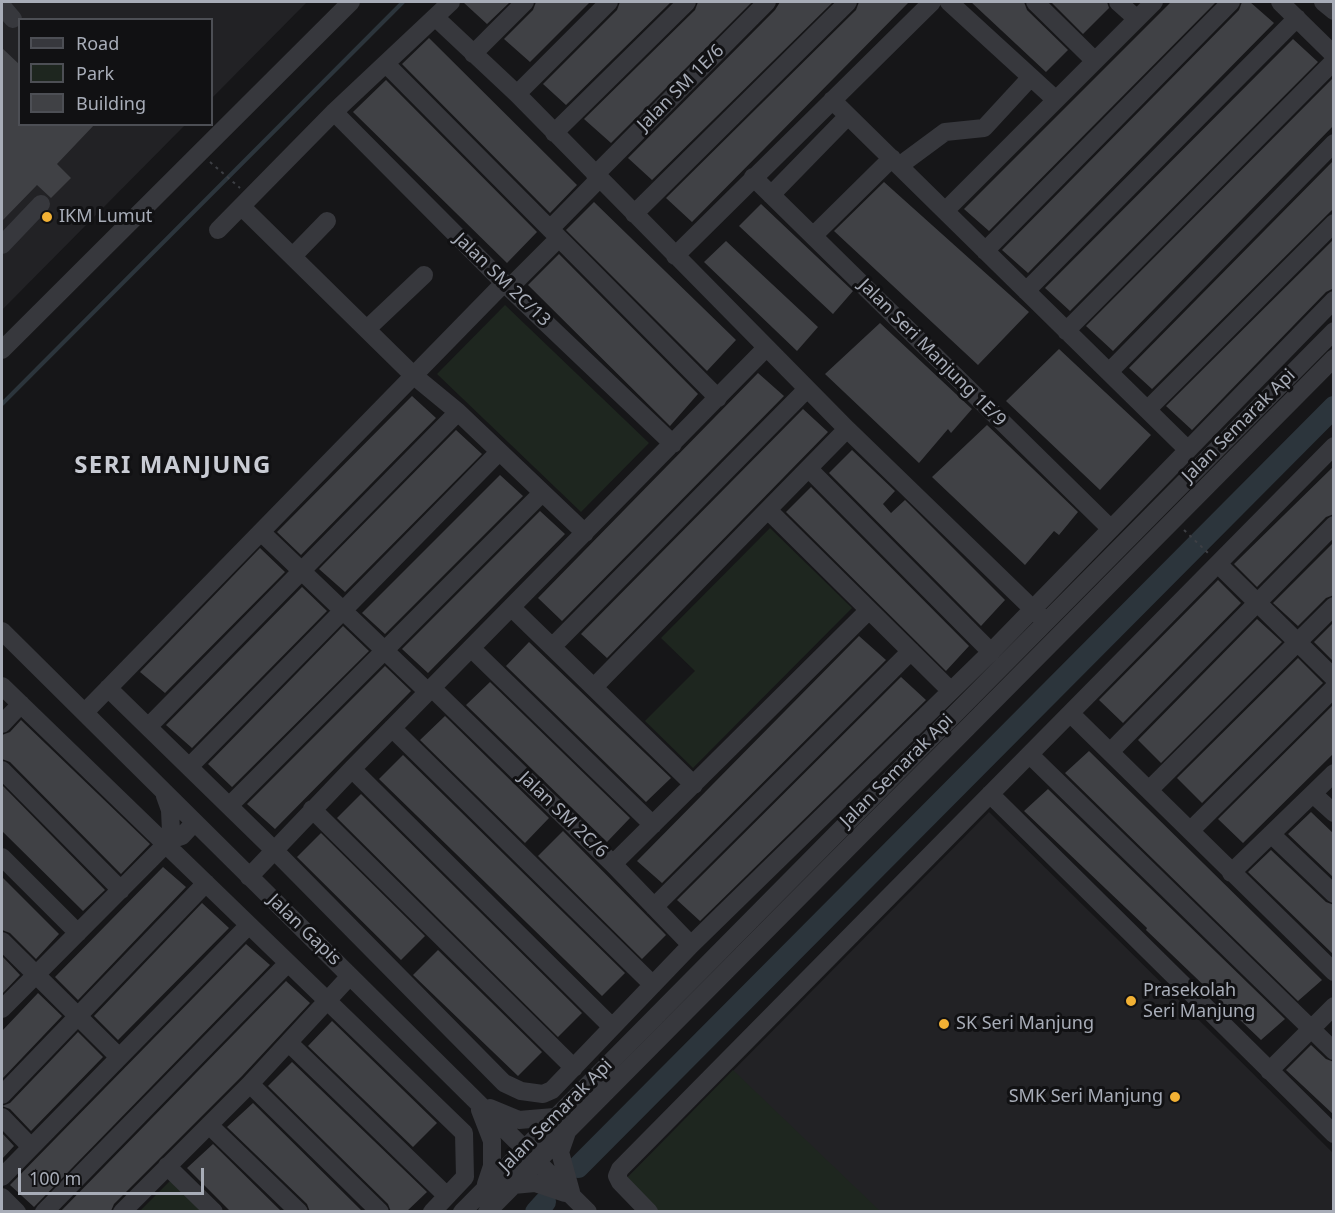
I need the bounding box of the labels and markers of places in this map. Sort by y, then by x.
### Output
place label: IKM Lumut [59,206,152,228]
marker: IKM Lumut [40,210,54,224]
place label: Prasekolah Seri Manjung [1143,980,1255,1022]
marker: Prasekolah Seri Manjung [1124,994,1138,1008]
place label: SK Seri Manjung [956,1013,1094,1035]
marker: SK Seri Manjung [937,1017,951,1031]
place label: SMK Seri Manjung [1009,1086,1163,1108]
marker: SMK Seri Manjung [1168,1090,1182,1104]

